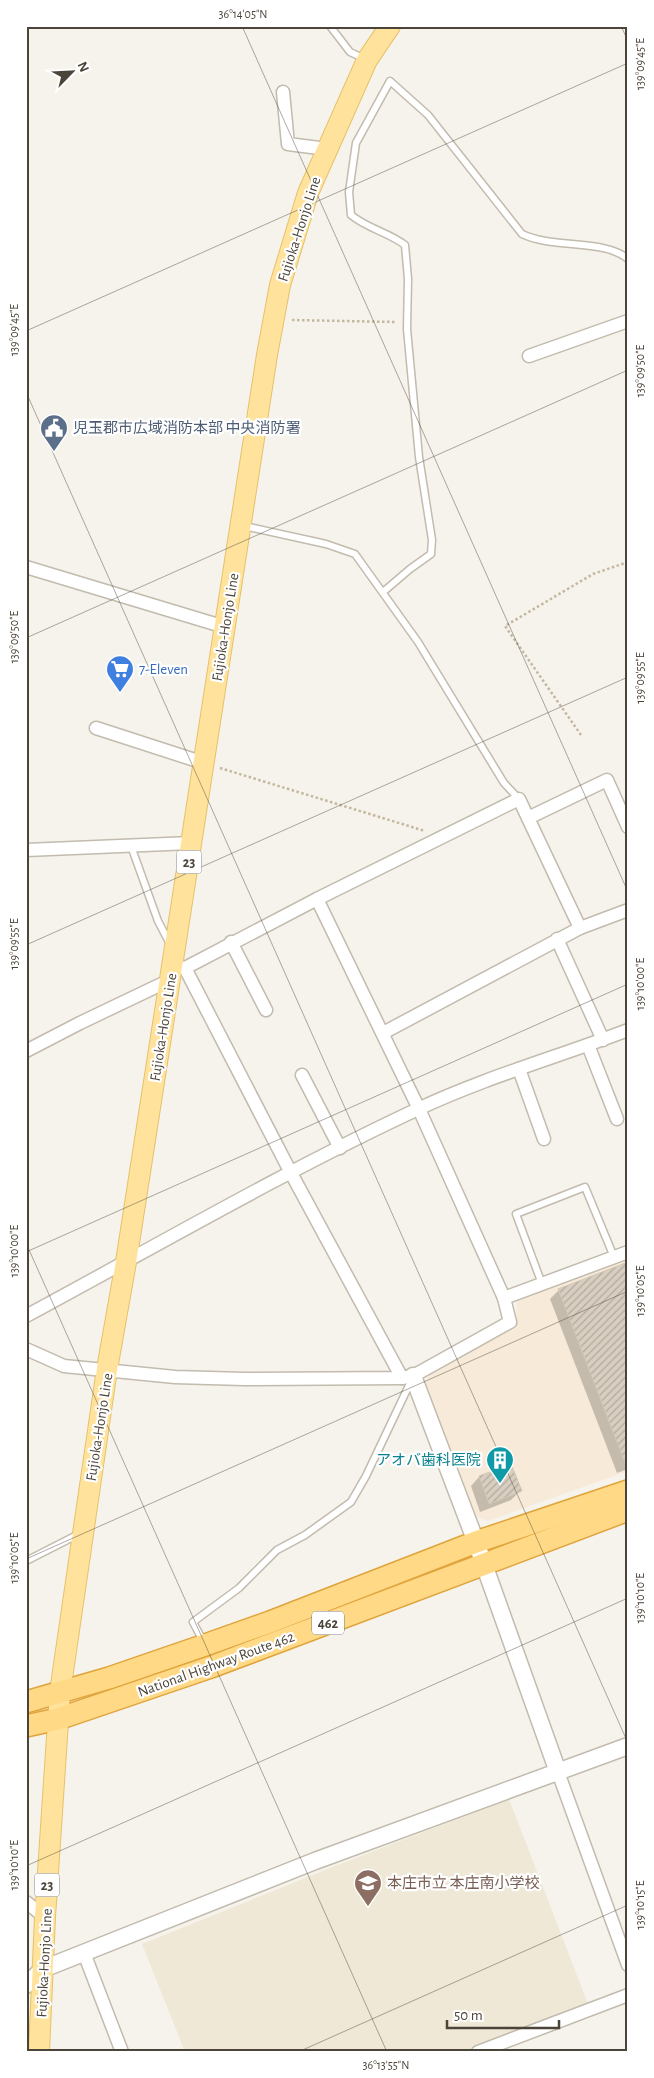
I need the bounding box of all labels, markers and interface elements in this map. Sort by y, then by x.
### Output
text: 36°14'05"N [219,8,267,20]
text: 139°09'45"E [634,38,646,90]
north arrow [48,48,98,98]
text: N [75,60,91,74]
street label: Fujioka-Honjo Line [275,175,324,283]
text: 139°09'45"E [8,304,20,356]
text: 139°09'50"E [634,344,646,397]
public building icon: 児玉郡市広域消防本部 中央消防署 [39,413,69,452]
place label: 児玉郡市広域消防本部 中央消防署 [73,420,300,436]
street label: Fujioka-Honjo Line [210,572,241,682]
text: 139°09'50"E [8,610,20,663]
text: 139°09'55"E [634,652,646,704]
supermarket icon: 7-Eleven [105,654,135,693]
place label: 7-Eleven [139,662,188,677]
road number: 23 [176,850,202,874]
text: 139°09'55"E [8,918,20,970]
text: 139°10'00"E [634,958,646,1010]
street label: Fujioka-Honjo Line [148,972,179,1082]
text: 139°10'00"E [8,1225,20,1277]
text: 139°10'05"E [634,1265,646,1317]
street label: Fujioka-Honjo Line [84,1372,115,1482]
building icon: アオバ歯科医院 [485,1445,515,1484]
place label: アオバ歯科医院 [376,1452,481,1468]
text: 139°10'05"E [8,1532,20,1584]
text: 139°10'10"E [634,1573,646,1623]
road number: 462 [312,1612,344,1635]
street label: National Highway Route 462 [136,1629,297,1700]
text: 139°10'10"E [8,1840,20,1890]
school or university icon: 本庄市立 本庄南小学校 [353,1868,383,1907]
road number: 23 [34,1874,60,1896]
place label: 本庄市立 本庄南小学校 [387,1875,539,1891]
text: 139°10'15"E [634,1880,646,1929]
street label: Fujioka-Honjo Line [34,1908,55,2018]
scale bar [447,1998,559,2030]
text: 50 m [454,2008,483,2023]
text: 36°13'55"N [363,2059,409,2071]

